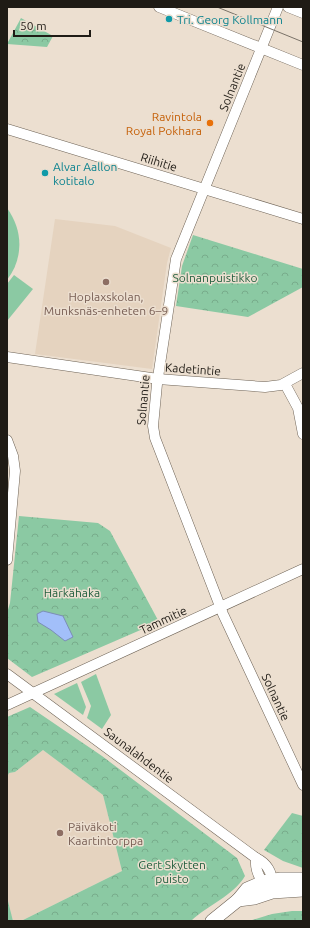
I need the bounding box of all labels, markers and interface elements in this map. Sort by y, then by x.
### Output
scale bar [14,12,90,38]
place label: Tri. Georg Kollmann [177,13,283,26]
marker: Tri. Georg Kollmann [164,14,174,24]
text: 50 m [20,19,47,32]
street label: Solnantie [216,61,248,113]
place label: Ravintola Royal Pokhara [126,110,202,137]
marker: Ravintola Royal Pokhara [205,118,215,128]
street label: Riihitie [139,150,179,174]
place label: Alvar Aallon kotitalo [53,160,117,187]
marker: Alvar Aallon kotitalo [40,168,50,178]
park label: Solnanpuistikko [173,271,257,284]
marker: Hoplaxskolan, Munksnäs-enheten 6–9 [101,277,111,287]
place label: Hoplaxskolan, Munksnäs-enheten 6–9 [44,290,168,317]
street label: Kadetintie [165,361,221,377]
street label: Solnantie [134,374,152,426]
park label: Härkähaka [44,586,100,599]
street label: Tammitie [137,603,189,637]
street label: Solnantie [259,671,293,723]
street label: Saunalahdentie [102,725,176,785]
place label: Päiväkoti Kaartintorppa [68,820,143,847]
marker: Päiväkoti Kaartintorppa [55,828,65,838]
park label: Gert Skytten puisto [138,858,206,885]

